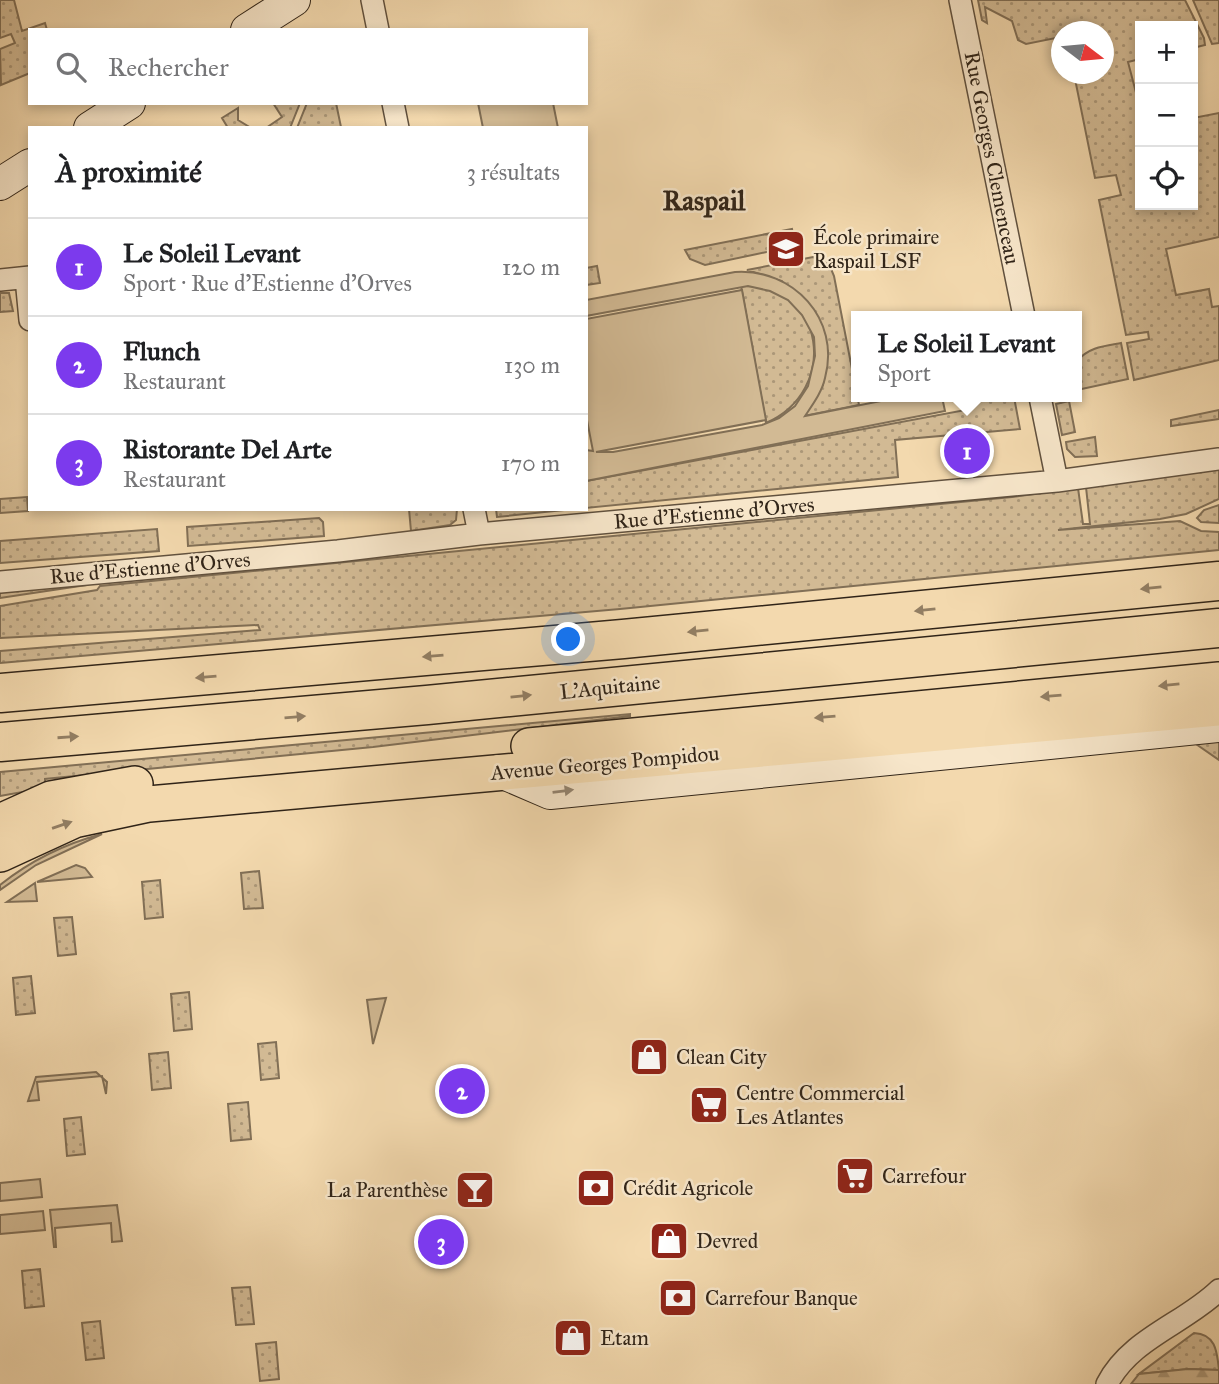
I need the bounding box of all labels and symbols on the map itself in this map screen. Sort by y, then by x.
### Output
north arrow [1051,21,1114,84]
street label: Rue Georges Clemenceau [959,49,1025,267]
district label: Raspail [663,183,746,218]
place label: École primaire Raspail LSF [813,223,940,274]
school or university icon: École primaire Raspail LSF [765,228,807,270]
pin: 1 [944,425,990,477]
street label: Rue d'Estienne d'Orves [612,491,816,535]
street label: Rue d'Estienne d'Orves [48,546,252,590]
one-way arrow [1140,582,1162,593]
one-way arrow [913,604,935,615]
your location [551,622,585,656]
one-way arrow [687,626,709,637]
one-way arrow [421,651,443,662]
street label: L'Aquitaine [558,669,662,705]
one-way arrow [195,671,217,682]
one-way arrow [1158,680,1180,691]
one-way arrow [510,690,532,701]
one-way arrow [1040,691,1062,702]
one-way arrow [284,712,306,723]
one-way arrow [814,712,836,723]
one-way arrow [57,731,79,742]
street label: Avenue Georges Pompidou [489,740,720,786]
one-way arrow [552,786,574,797]
one-way arrow [51,819,72,830]
shop icon: Clean City [628,1036,670,1078]
place label: Clean City [676,1044,768,1070]
pin: 2 [439,1065,485,1117]
place label: Centre Commercial Les Atlantes [736,1080,905,1130]
supermarket icon: Centre Commercial Les Atlantes [688,1084,730,1126]
supermarket icon: Carrefour [834,1155,876,1197]
place label: Carrefour [882,1163,966,1189]
bank icon: Crédit Agricole [575,1167,617,1209]
bar icon: La Parenthèse [454,1169,496,1211]
place label: Crédit Agricole [623,1175,754,1201]
place label: La Parenthèse [327,1177,448,1203]
pin: 3 [418,1216,464,1268]
shop icon: Devred [648,1220,690,1262]
place label: Devred [696,1228,759,1254]
bank icon: Carrefour Banque [657,1277,699,1319]
place label: Carrefour Banque [705,1285,858,1311]
shop icon: Etam [552,1317,594,1359]
place label: Etam [600,1325,649,1351]

